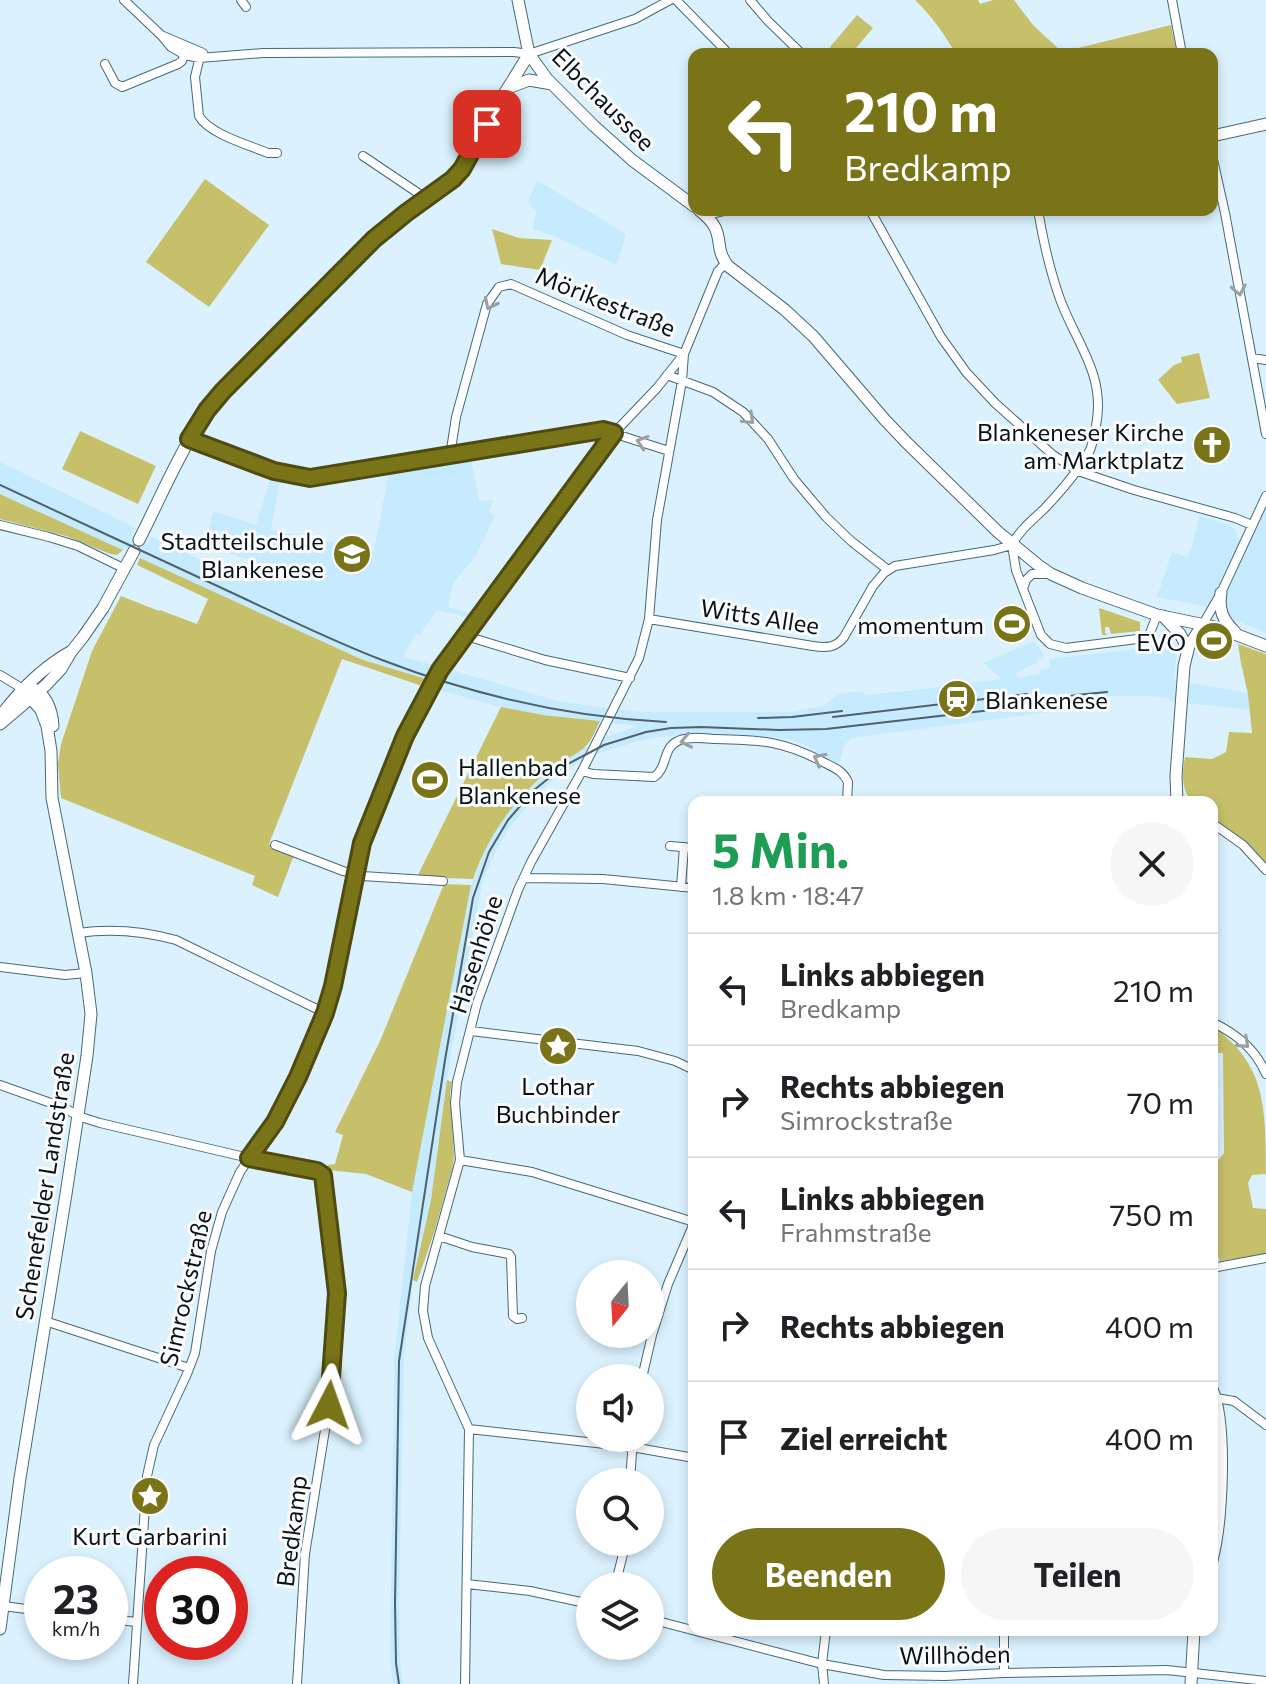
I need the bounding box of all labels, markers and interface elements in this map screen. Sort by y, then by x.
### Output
street label: Elbchaussee [547,42,661,156]
text: 210 m [844,75,998,144]
icon: left [712,80,816,184]
pin [453,90,521,158]
icon: arrive [465,102,509,146]
text: Bredkamp [844,144,1012,188]
street label: Mörikestraße [532,260,680,342]
one-way arrow [1230,283,1247,297]
one-way arrow [484,295,499,310]
one-way arrow [740,409,754,424]
place label: Blankeneser Kirche am Marktplatz [977,417,1184,474]
church icon: Blankeneser Kirche am Marktplatz [1191,424,1233,466]
one-way arrow [635,435,649,451]
place label: Stadtteilschule Blankenese [161,526,324,583]
school or university icon: Stadtteilschule Blankenese [331,533,373,575]
street label: Witts Allee [699,592,821,640]
sports icon: momentum [991,603,1033,645]
place label: momentum [857,610,984,639]
sports icon: EVO [1193,620,1235,662]
place label: EVO [1136,627,1186,656]
station icon: Blankenese [936,678,978,720]
place label: Blankenese [985,685,1108,714]
one-way arrow [680,732,694,749]
place label: Hallenbad Blankenese [458,752,581,809]
one-way arrow [812,754,827,769]
sports icon: Hallenbad Blankenese [409,759,451,801]
text: 5 Min. [712,819,849,878]
button: close [1110,822,1194,906]
text: 1.8 km · 18:47 [712,879,864,910]
street label: Hasenhöhe [442,891,508,1017]
text: Links abbiegen [780,955,985,992]
icon: left [712,967,756,1011]
text: 210 m [1113,971,1194,1008]
text: Bredkamp [780,992,901,1023]
place icon: Lothar Buchbinder [537,1025,579,1067]
one-way arrow [1235,1034,1249,1049]
street label: Schenefelder Landstraße [9,1050,79,1322]
text: Rechts abbiegen [780,1067,1005,1104]
place label: Lothar Buchbinder [496,1071,621,1128]
icon: right [712,1079,756,1123]
text: 70 m [1127,1083,1194,1120]
text: Simrockstraße [780,1104,953,1135]
text: Links abbiegen [780,1179,985,1216]
icon: left [712,1191,756,1235]
text: 750 m [1110,1195,1194,1232]
street label: Simrockstraße [153,1207,217,1369]
text: Frahmstraße [780,1216,931,1247]
north arrow [576,1260,664,1348]
map controls [576,1260,664,1660]
icon: right [712,1303,756,1347]
text: Rechts abbiegen [780,1307,1005,1344]
text: 400 m [1105,1307,1194,1344]
position arrow [287,1363,371,1447]
button: sound [576,1364,664,1452]
icon: arrive [712,1415,756,1459]
text: Ziel erreicht [780,1419,948,1456]
text: 400 m [1105,1419,1194,1456]
button: search [576,1468,664,1556]
street label: Bredkamp [270,1474,312,1588]
place icon: Kurt Garbarini [129,1475,171,1517]
place label: Kurt Garbarini [72,1521,228,1550]
button: Beenden [712,1528,945,1620]
button: Teilen [961,1528,1194,1620]
speed limit sign: 30 [144,1556,248,1660]
button: layers [576,1572,664,1660]
text: 23 [53,1573,99,1622]
text: km/h [52,1616,100,1640]
street label: Willhöden [899,1639,1011,1669]

